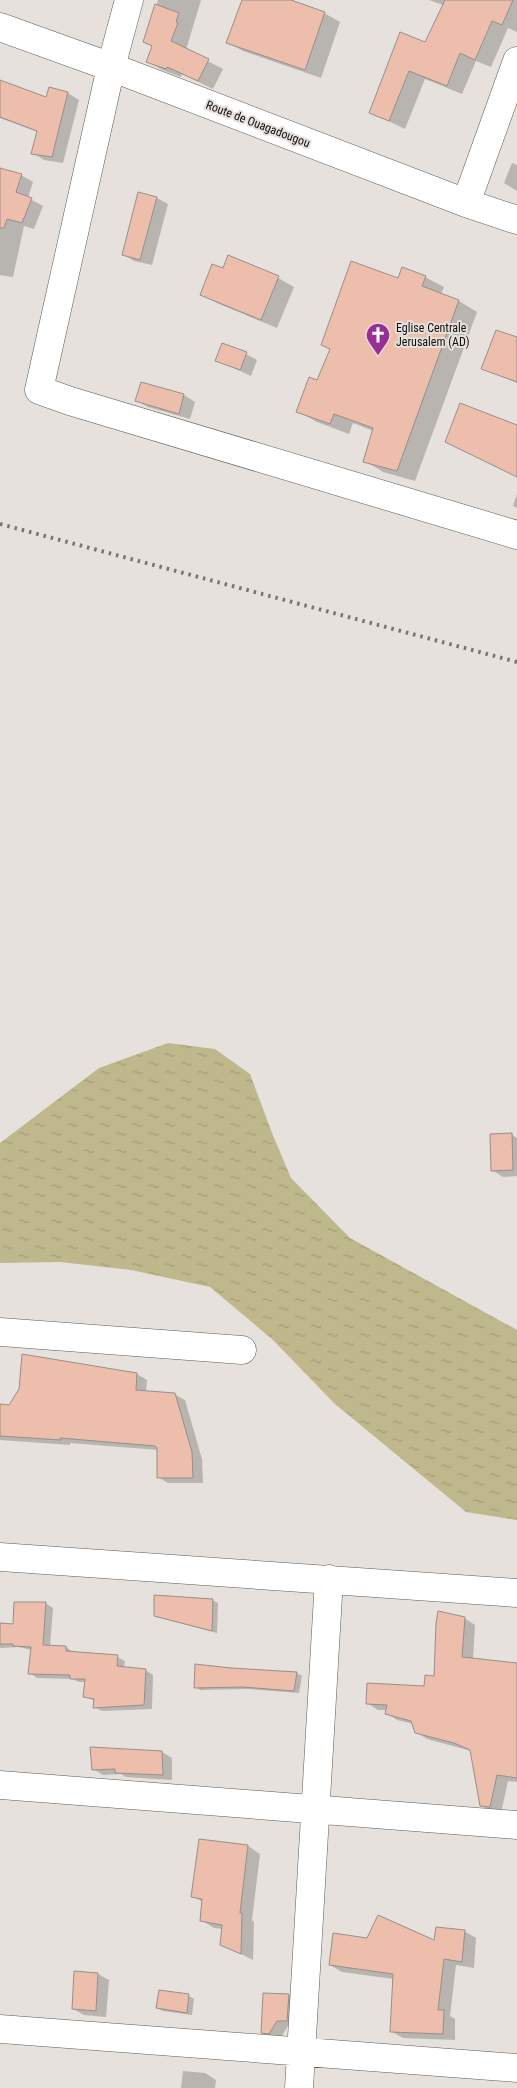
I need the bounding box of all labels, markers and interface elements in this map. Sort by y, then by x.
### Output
street label: Route de Ouagadougou [204,98,312,150]
place label: Eglise Centrale Jerusalem (AD) [396,321,470,349]
church icon: Eglise Centrale Jerusalem (AD) [365,322,391,356]

